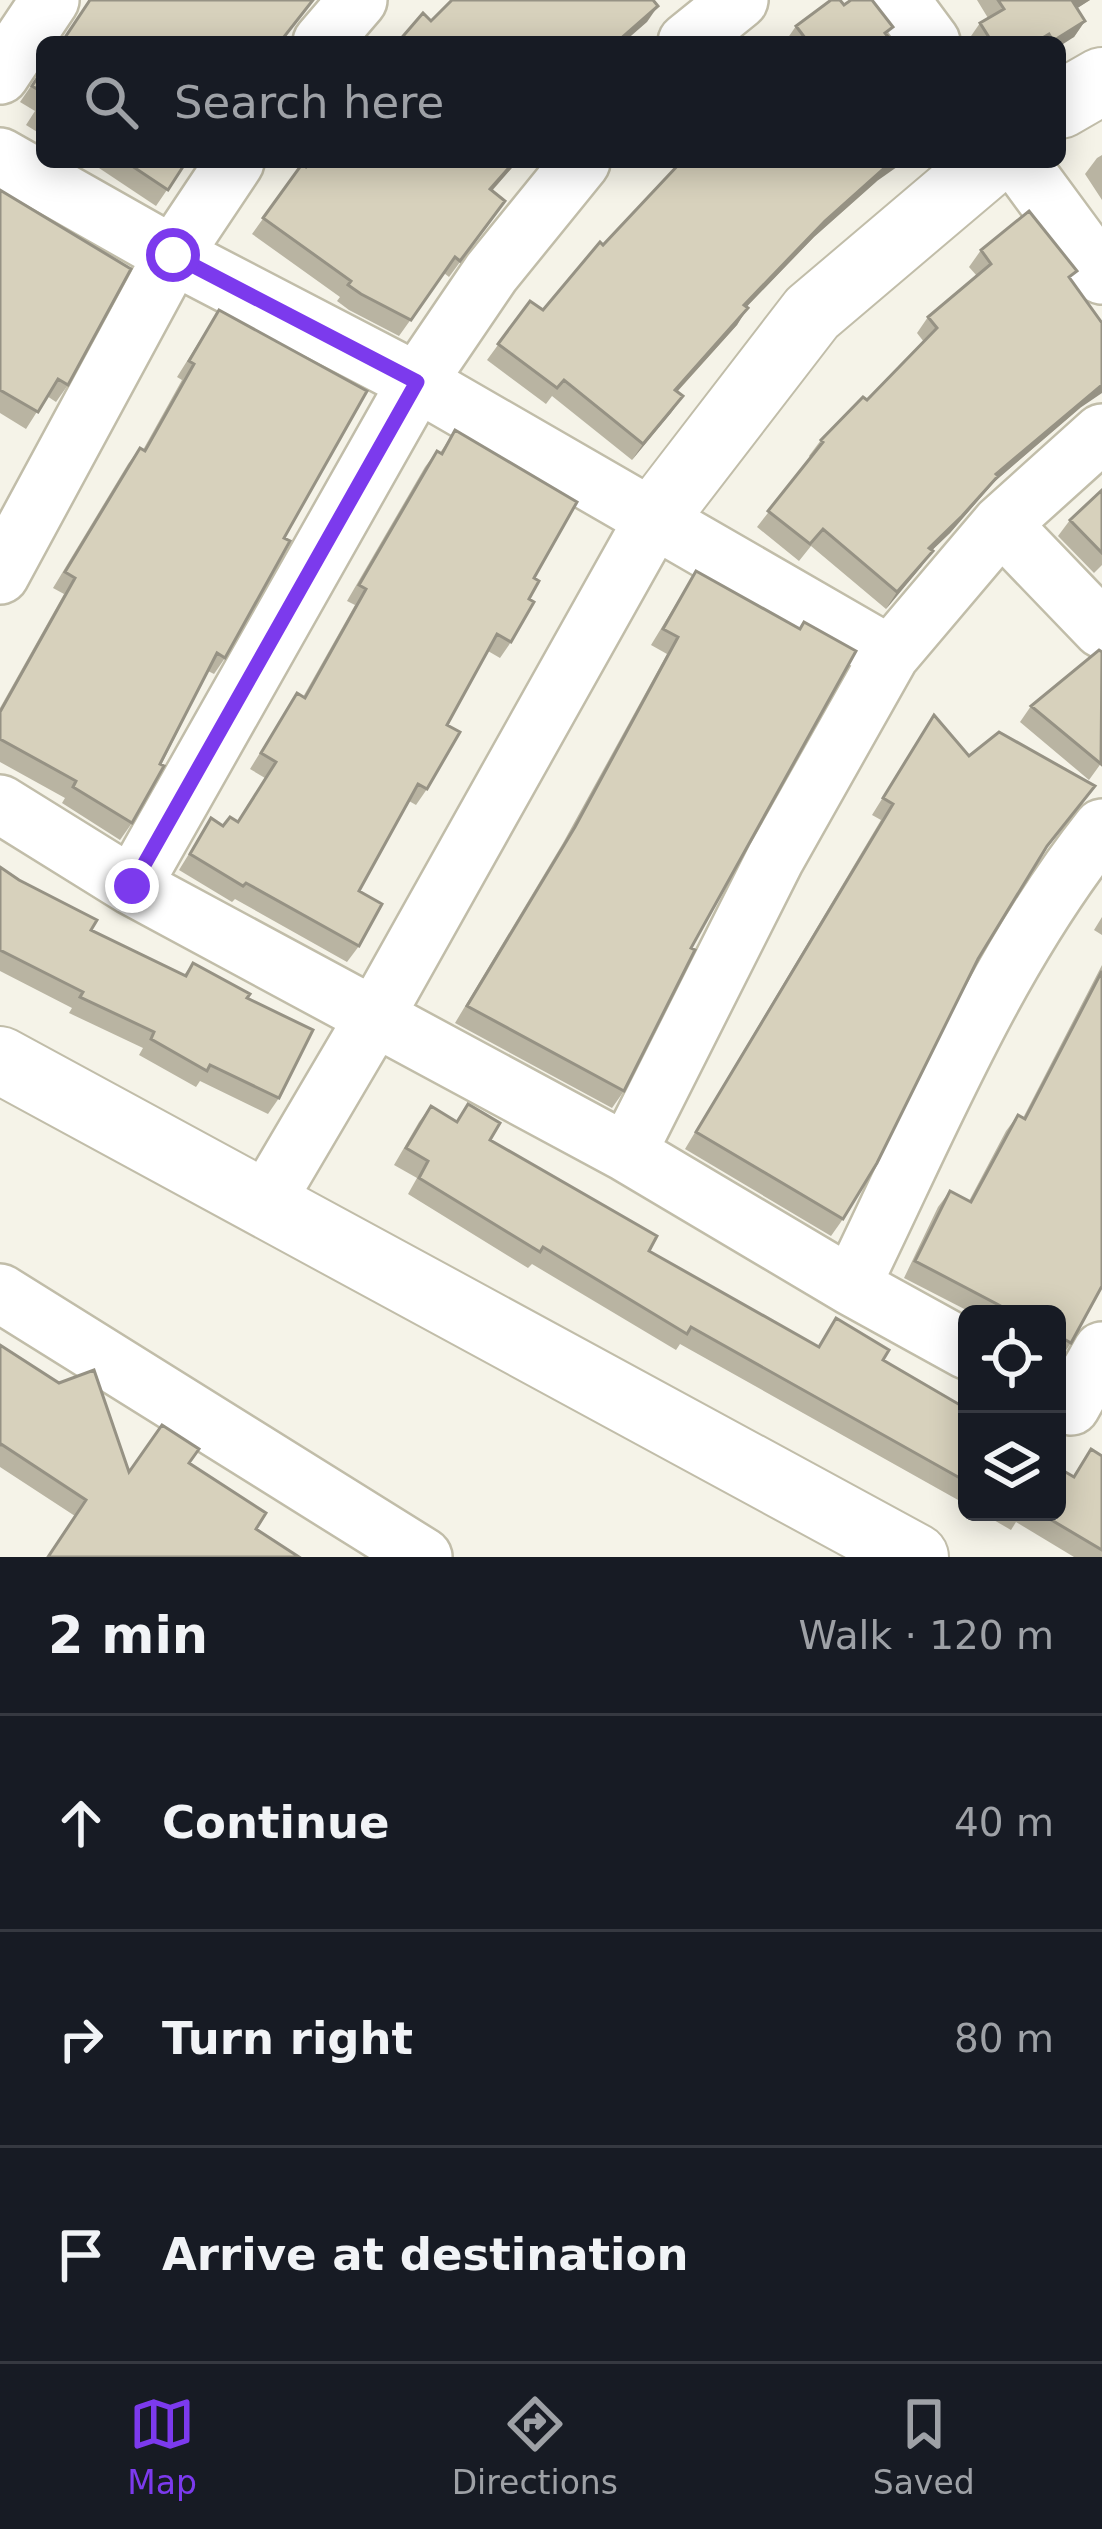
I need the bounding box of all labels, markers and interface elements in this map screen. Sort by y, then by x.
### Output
search box [36,36,1066,168]
icon: search [78,69,144,135]
text: Search here [174,76,444,129]
route start [146,228,200,282]
route end [105,859,159,913]
map controls [958,1305,1066,1521]
button: locate [958,1305,1066,1413]
button: layers [958,1413,1066,1521]
text: 2 min [48,1606,208,1665]
text: Walk · 120 m [799,1613,1054,1658]
icon: ahead [48,1790,114,1856]
text: Continue [162,1796,390,1849]
text: 40 m [954,1800,1054,1845]
icon: right [48,2006,114,2072]
text: Turn right [162,2012,413,2065]
text: 80 m [954,2016,1054,2061]
icon: arrive [48,2222,114,2288]
text: Arrive at destination [162,2228,688,2281]
tab: Map [127,2391,197,2502]
tab: Directions [452,2391,618,2502]
tab: Saved [873,2391,975,2502]

